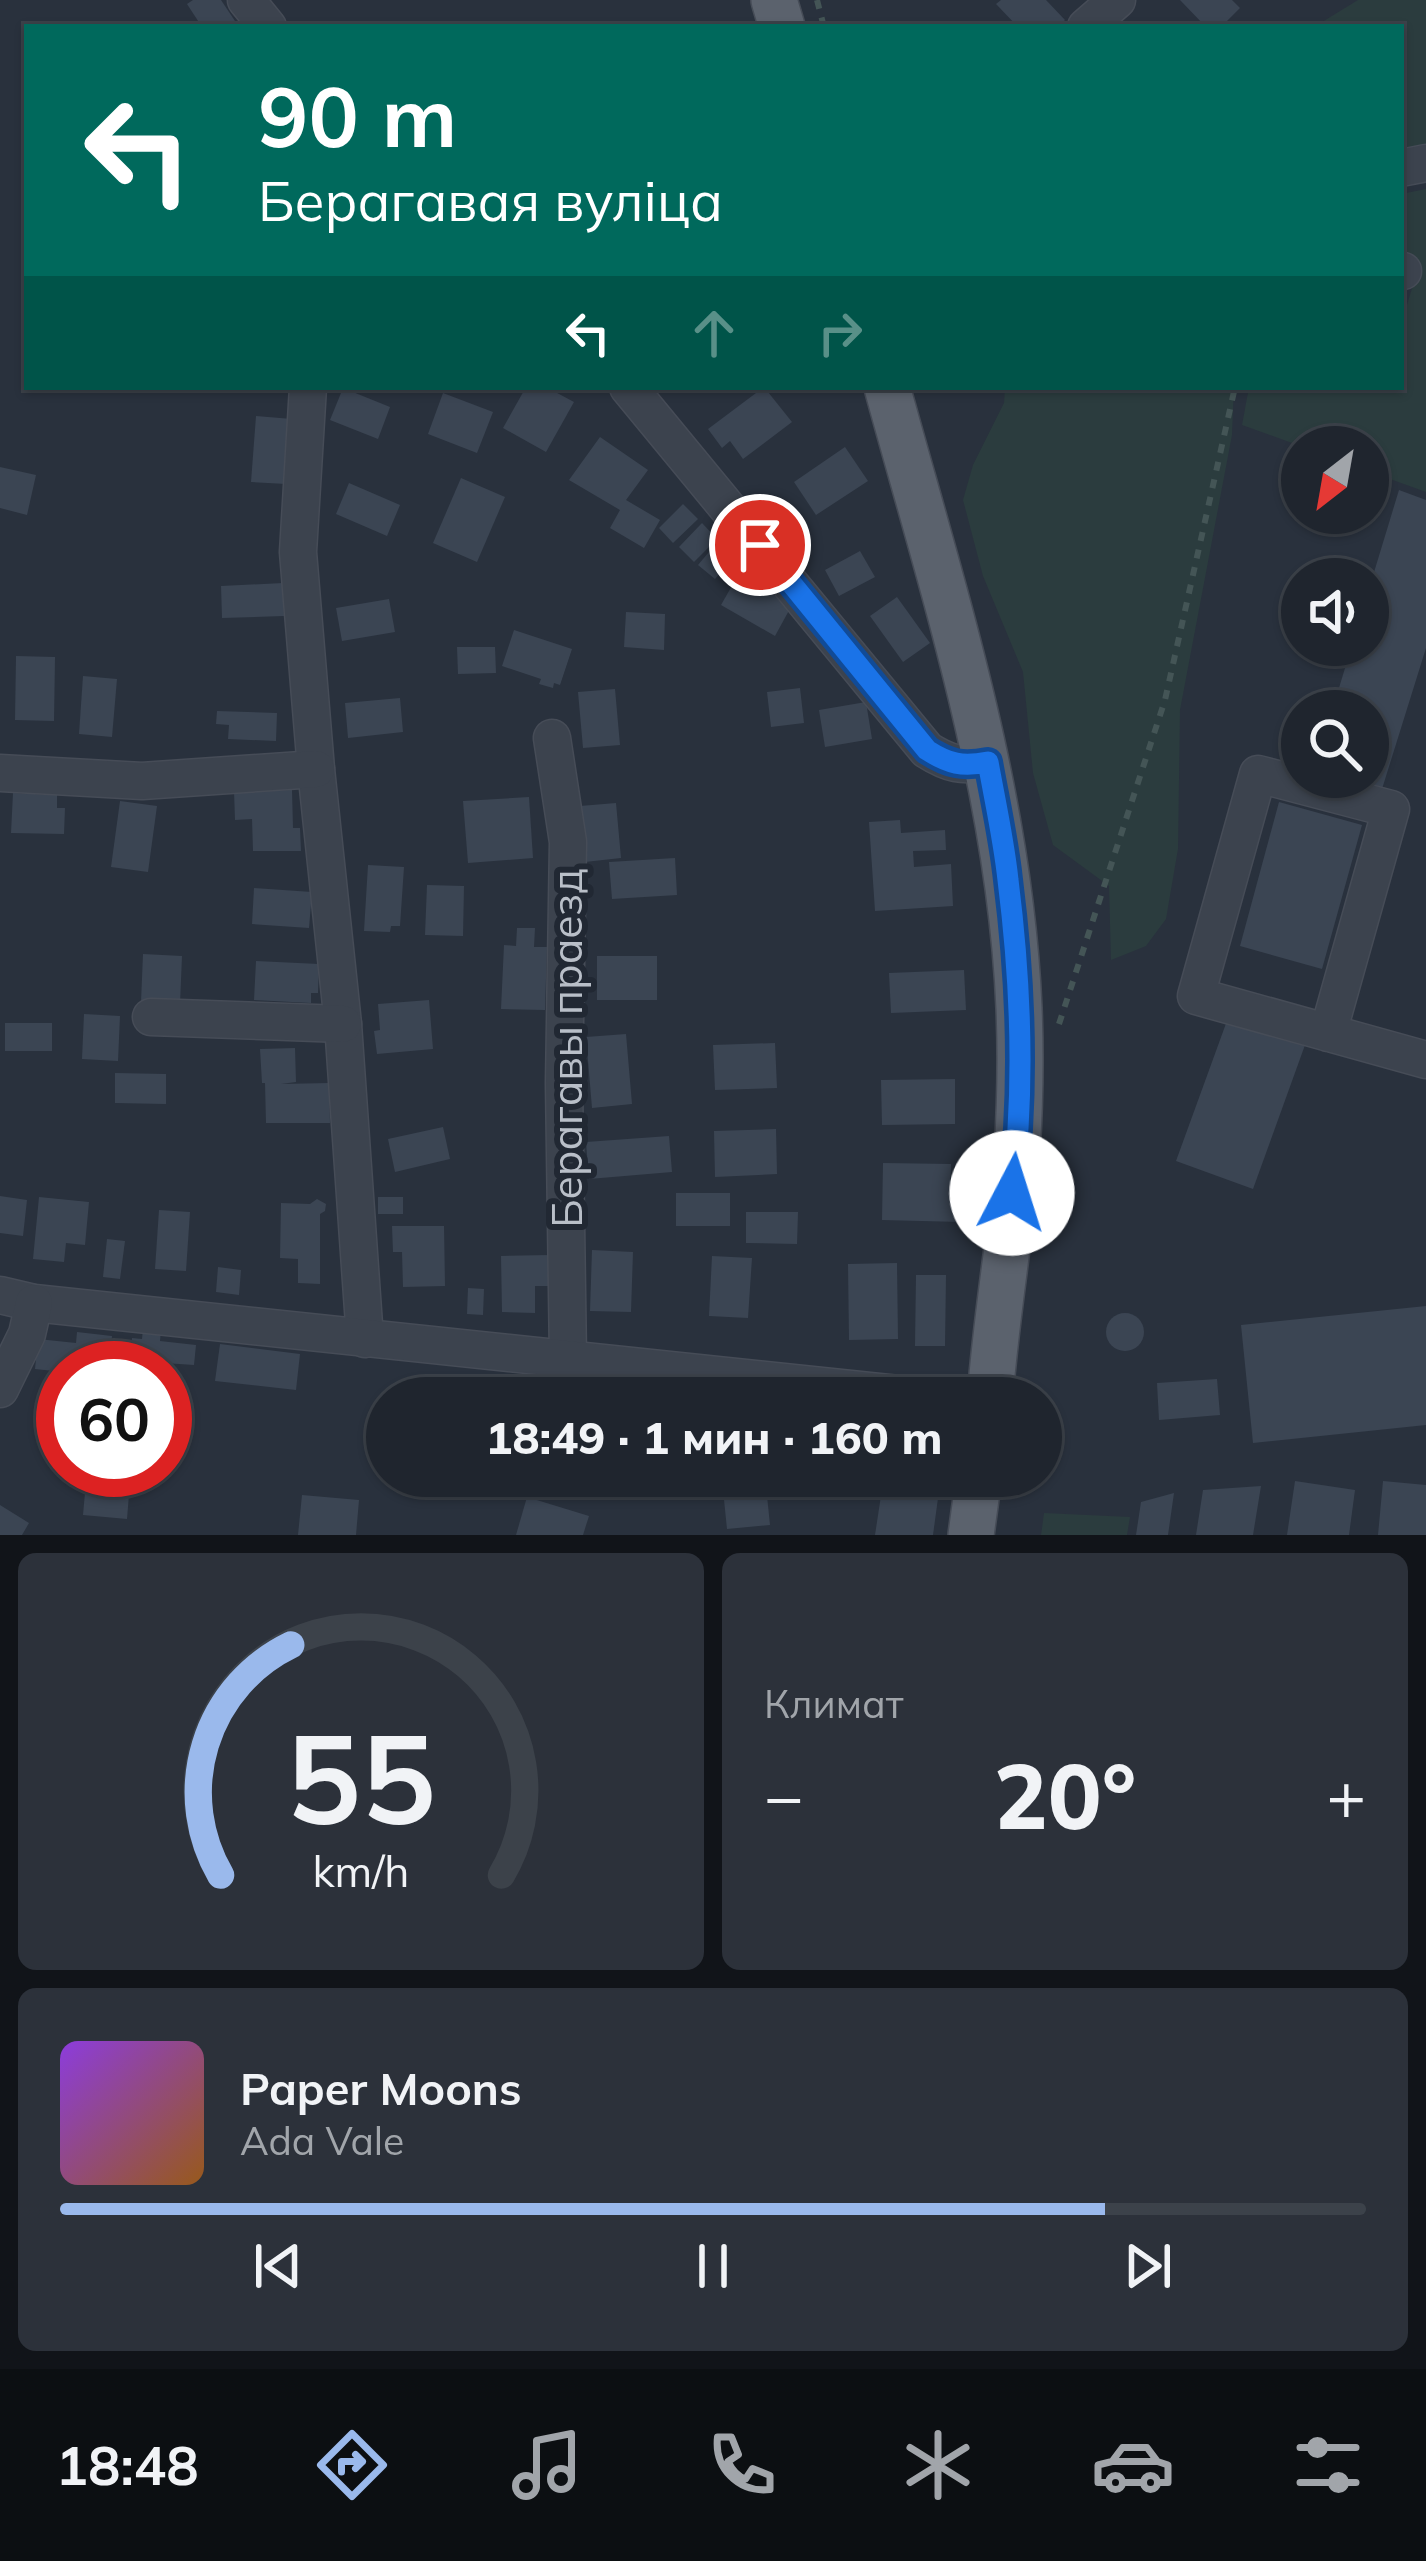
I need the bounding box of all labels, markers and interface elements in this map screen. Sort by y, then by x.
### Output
text: 90 m [258,63,457,168]
icon: left [60,72,216,228]
text: Берагавая вуліца [258,167,723,235]
icon: left [555,300,621,366]
icon: ahead [681,300,747,366]
icon: right [807,300,873,366]
north arrow [1281,426,1389,534]
map controls [1281,426,1389,798]
pin [709,494,811,596]
icon: arrive [727,512,793,578]
button: sound [1281,558,1389,666]
button: search [1281,690,1389,798]
street label: Берагавы праезд [540,868,593,1228]
position arrow [949,1130,1075,1256]
speed limit sign: 60 [36,1341,192,1497]
text: 18:49 · 1 мин · 160 m [485,1409,943,1465]
text: Климат [764,1679,904,1728]
text: 55 [286,1699,436,1855]
text: 20° [994,1739,1136,1852]
text: − [764,1754,804,1837]
text: + [1326,1754,1366,1837]
text: km/h [312,1843,410,1897]
text: Paper Moons [240,2060,522,2116]
text: Ada Vale [240,2116,404,2165]
icon: previous [245,2233,311,2299]
icon: pause [680,2233,746,2299]
icon: next [1115,2233,1181,2299]
icon: directions [310,2423,394,2507]
icon: music [505,2423,589,2507]
icon: phone [700,2423,784,2507]
icon: climate [896,2423,980,2507]
icon: car [1091,2423,1175,2507]
icon: filters [1286,2423,1370,2507]
text: 18:48 [56,2431,199,2499]

